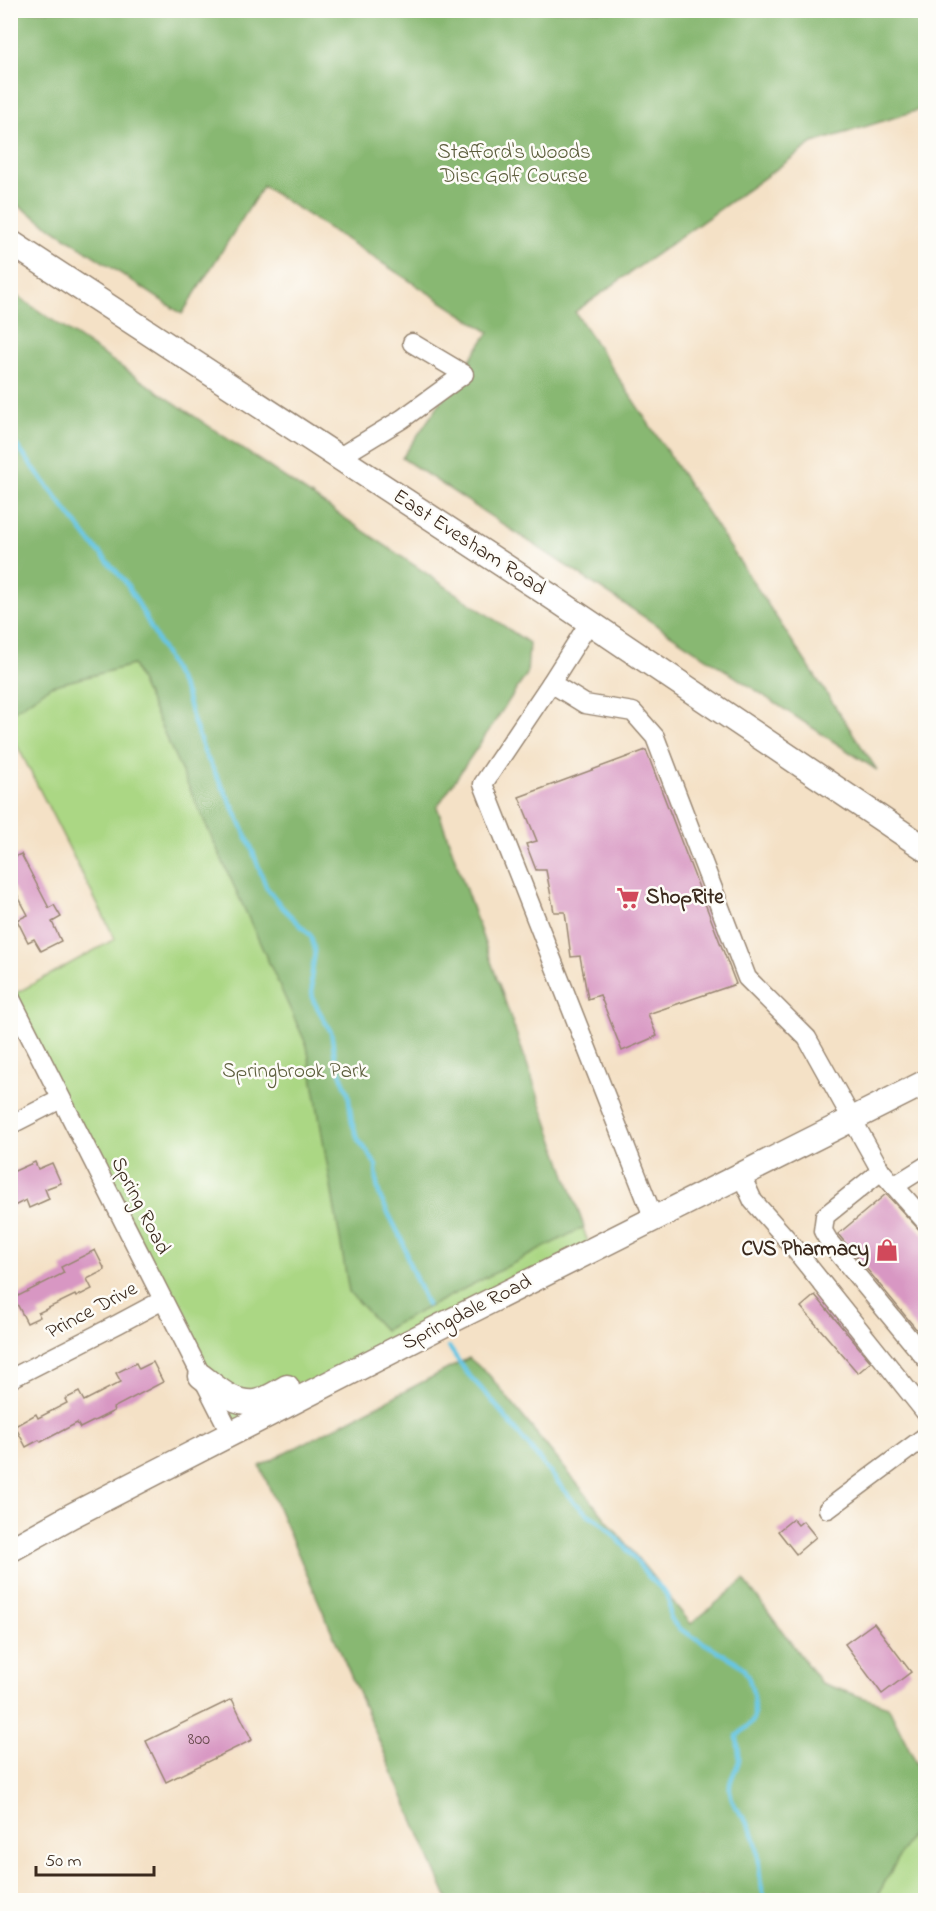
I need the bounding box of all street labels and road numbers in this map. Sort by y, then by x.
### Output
street label: East Evesham Road [387,482,552,604]
street label: Spring Road [101,1152,177,1261]
street label: Springdale Road [397,1267,538,1360]
street label: Prince Drive [41,1274,143,1348]

